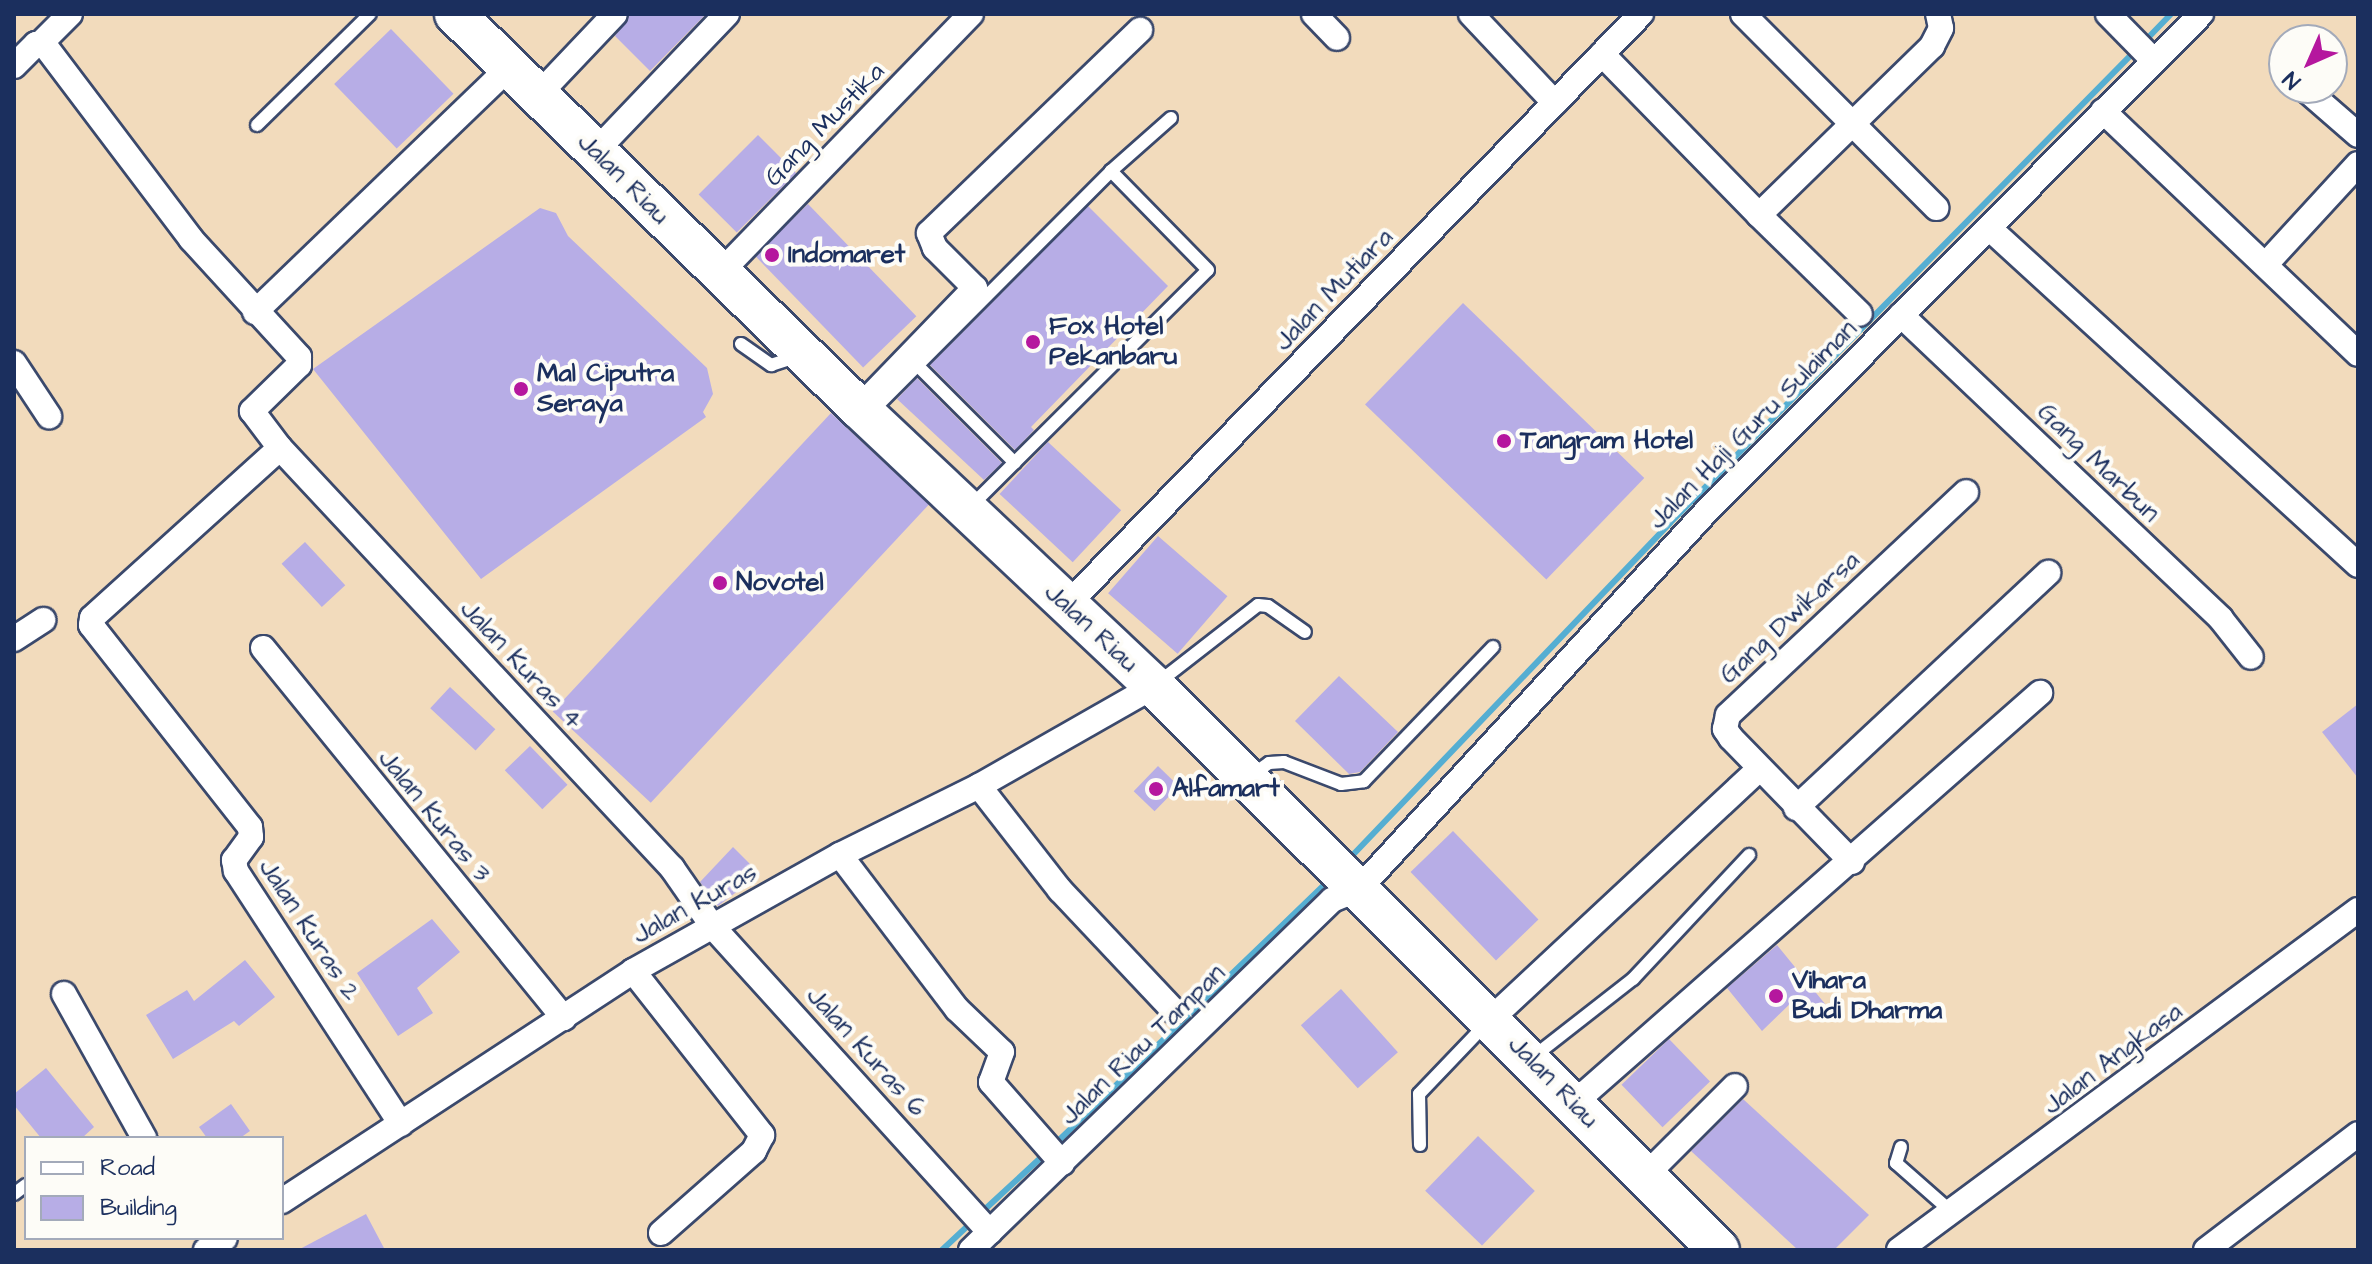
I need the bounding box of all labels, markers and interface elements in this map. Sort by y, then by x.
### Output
north arrow [2268,24,2348,104]
street label: Gang Mustika [758,57,892,193]
text: N [2276,64,2308,96]
street label: Jalan Riau [571,127,675,231]
street label: Jalan Mutiara [1268,222,1400,358]
place label: Indomaret [788,239,905,271]
marker: Indomaret [763,246,781,264]
place label: Fox Hotel Pekanbaru [1049,311,1177,372]
street label: Jalan Haji Guru Sulaiman [1642,314,1864,536]
marker: Fox Hotel Pekanbaru [1024,333,1042,351]
place label: Mal Ciputra Seraya [537,358,674,420]
marker: Mal Ciputra Seraya [512,380,530,398]
street label: Gang Marbun [2030,397,2166,529]
place label: Tangram Hotel [1520,425,1693,457]
marker: Tangram Hotel [1495,432,1513,450]
street label: Gang Dwikarsa [1714,545,1866,691]
place label: Novotel [736,567,824,599]
marker: Novotel [711,574,729,592]
street label: Jalan Riau [1038,577,1144,679]
street label: Jalan Kuras 4 [453,594,589,736]
street label: Jalan Kuras 3 [371,744,497,888]
place label: Alfamart [1172,773,1280,805]
marker: Alfamart [1147,780,1165,798]
street label: Jalan Kuras 2 [252,853,366,1007]
street label: Jalan Kuras [627,857,763,951]
street label: Jalan Riau Tampan [1054,958,1232,1132]
place label: Vihara Budi Dharma [1792,965,1942,1026]
street label: Jalan Kuras 6 [800,981,932,1123]
marker: Vihara Budi Dharma [1767,987,1785,1005]
street label: Jalan Angkasa [2037,997,2189,1121]
street label: Jalan Riau [1501,1029,1605,1135]
legend [24,1136,284,1240]
text: Road [100,1151,155,1185]
text: Building [100,1191,177,1225]

